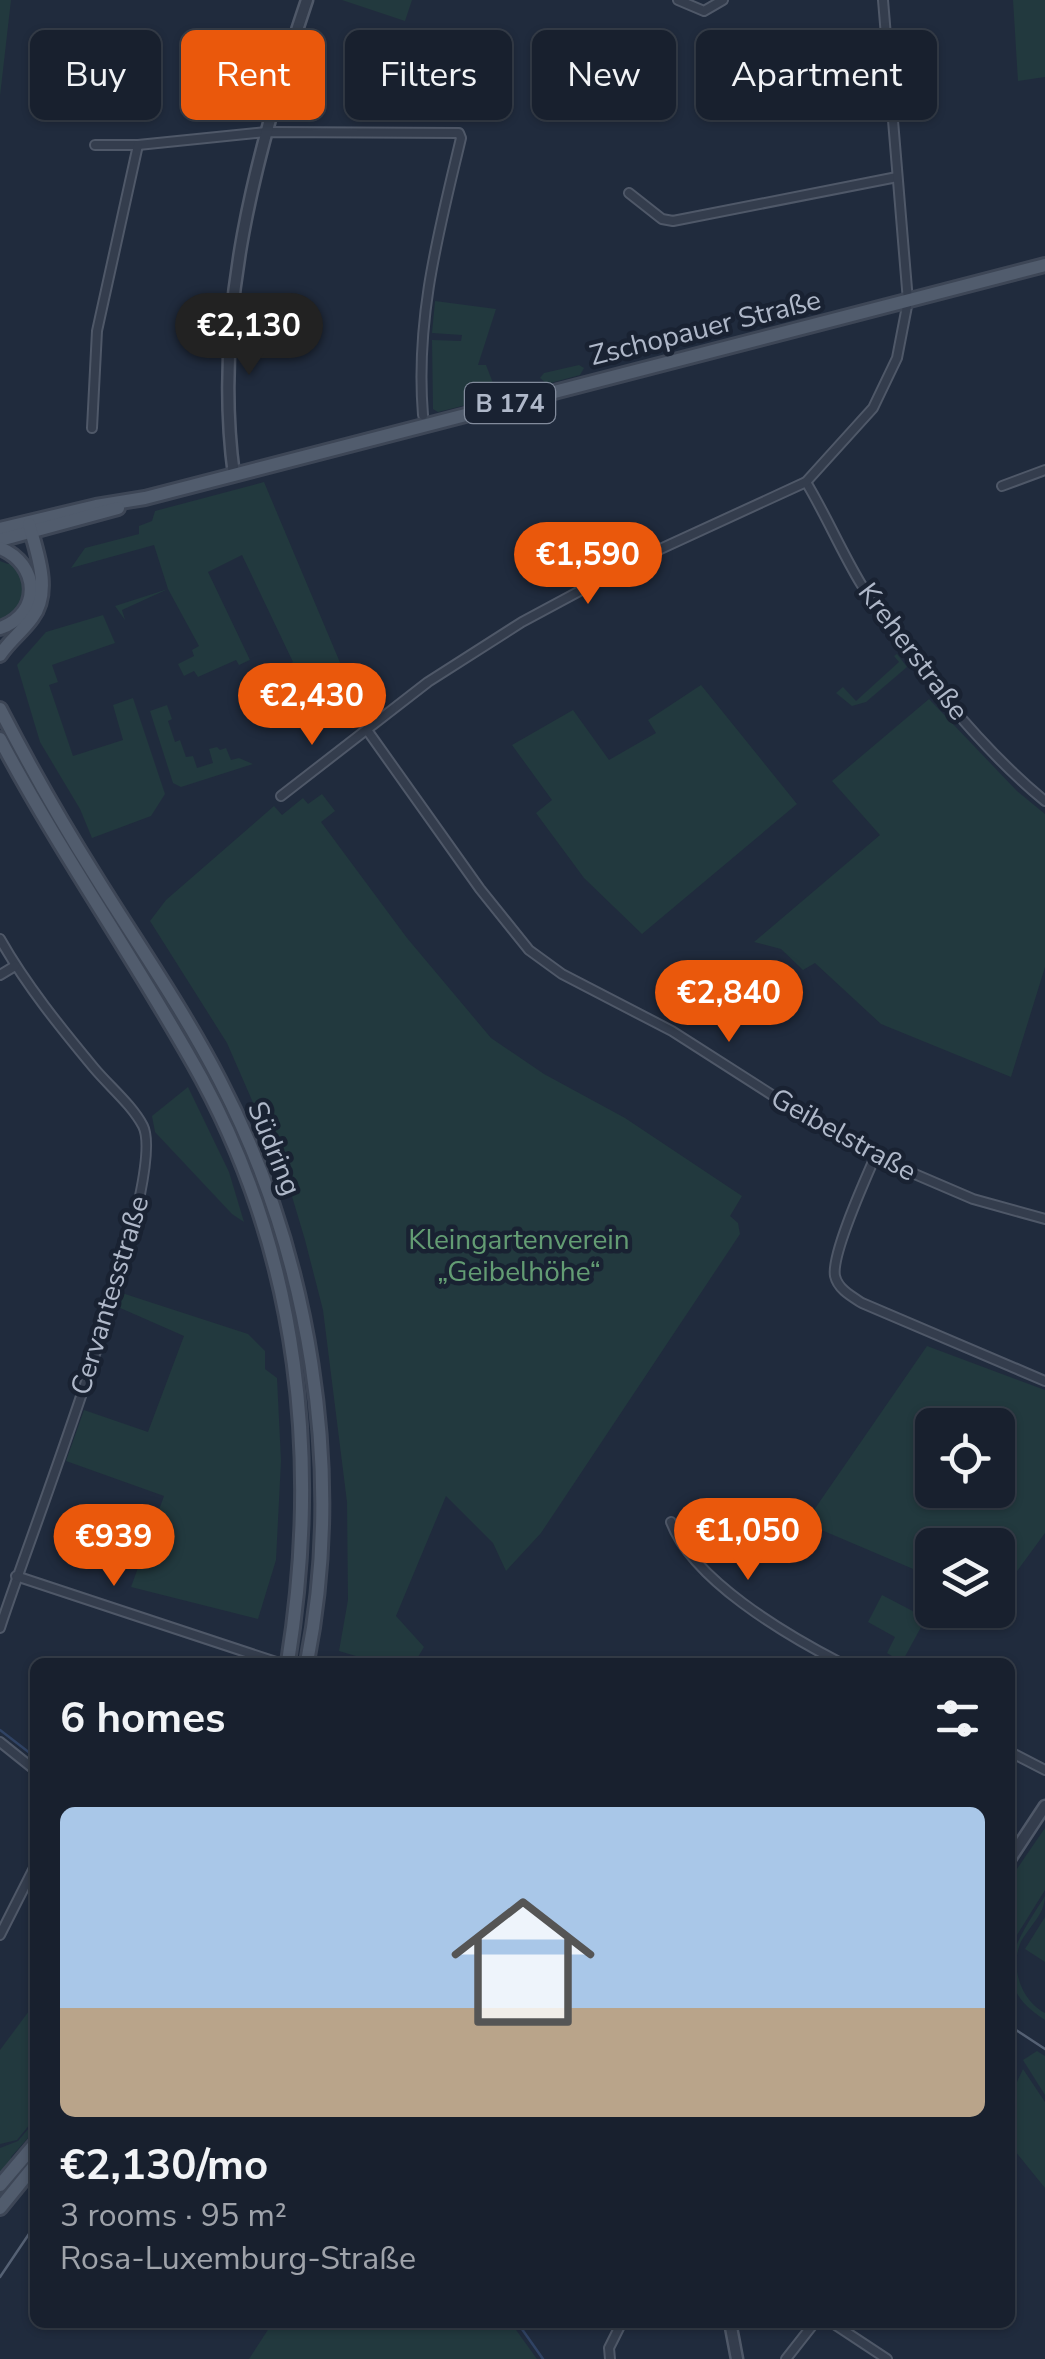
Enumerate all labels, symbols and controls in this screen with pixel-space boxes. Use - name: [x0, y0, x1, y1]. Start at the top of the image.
- chip: Buy: [30, 30, 161, 120]
- chip: Rent: [181, 30, 325, 120]
- chip: Filters: [345, 30, 512, 120]
- chip: New: [532, 30, 676, 120]
- chip: Apartment: [696, 30, 937, 120]
- street label: Zschopauer Straße: [586, 281, 825, 375]
- pin: €2,130: [168, 293, 330, 378]
- text: €2,130: [197, 304, 301, 347]
- road number: B 174: [465, 383, 555, 423]
- pin: €1,590: [507, 522, 669, 607]
- text: €1,590: [536, 533, 640, 576]
- street label: Kreherstraße: [849, 575, 977, 728]
- pin: €2,430: [231, 663, 393, 748]
- text: €2,430: [260, 674, 364, 717]
- pin: €2,840: [648, 960, 810, 1045]
- text: €2,840: [677, 971, 781, 1014]
- street label: Geibelstraße: [764, 1079, 923, 1191]
- street label: Südring: [238, 1096, 310, 1201]
- street label: Cervantesstraße: [62, 1191, 158, 1400]
- park label: Kleingartenverein „Geibelhöhe“: [408, 1221, 630, 1291]
- map controls: [915, 1408, 1015, 1628]
- button: locate: [915, 1408, 1015, 1508]
- pin: €1,050: [667, 1498, 829, 1583]
- pin: €939: [55, 1504, 173, 1589]
- text: €1,050: [696, 1509, 800, 1552]
- text: €939: [76, 1515, 152, 1558]
- button: layers: [915, 1528, 1015, 1628]
- text: 6 homes: [60, 1690, 225, 1747]
- icon: filters: [930, 1691, 985, 1746]
- icon: home: [433, 1872, 613, 2052]
- text: €2,130/mo: [60, 2137, 268, 2194]
- text: 3 rooms · 95 m²: [60, 2194, 287, 2237]
- text: Rosa-Luxemburg-Straße: [60, 2237, 416, 2280]

